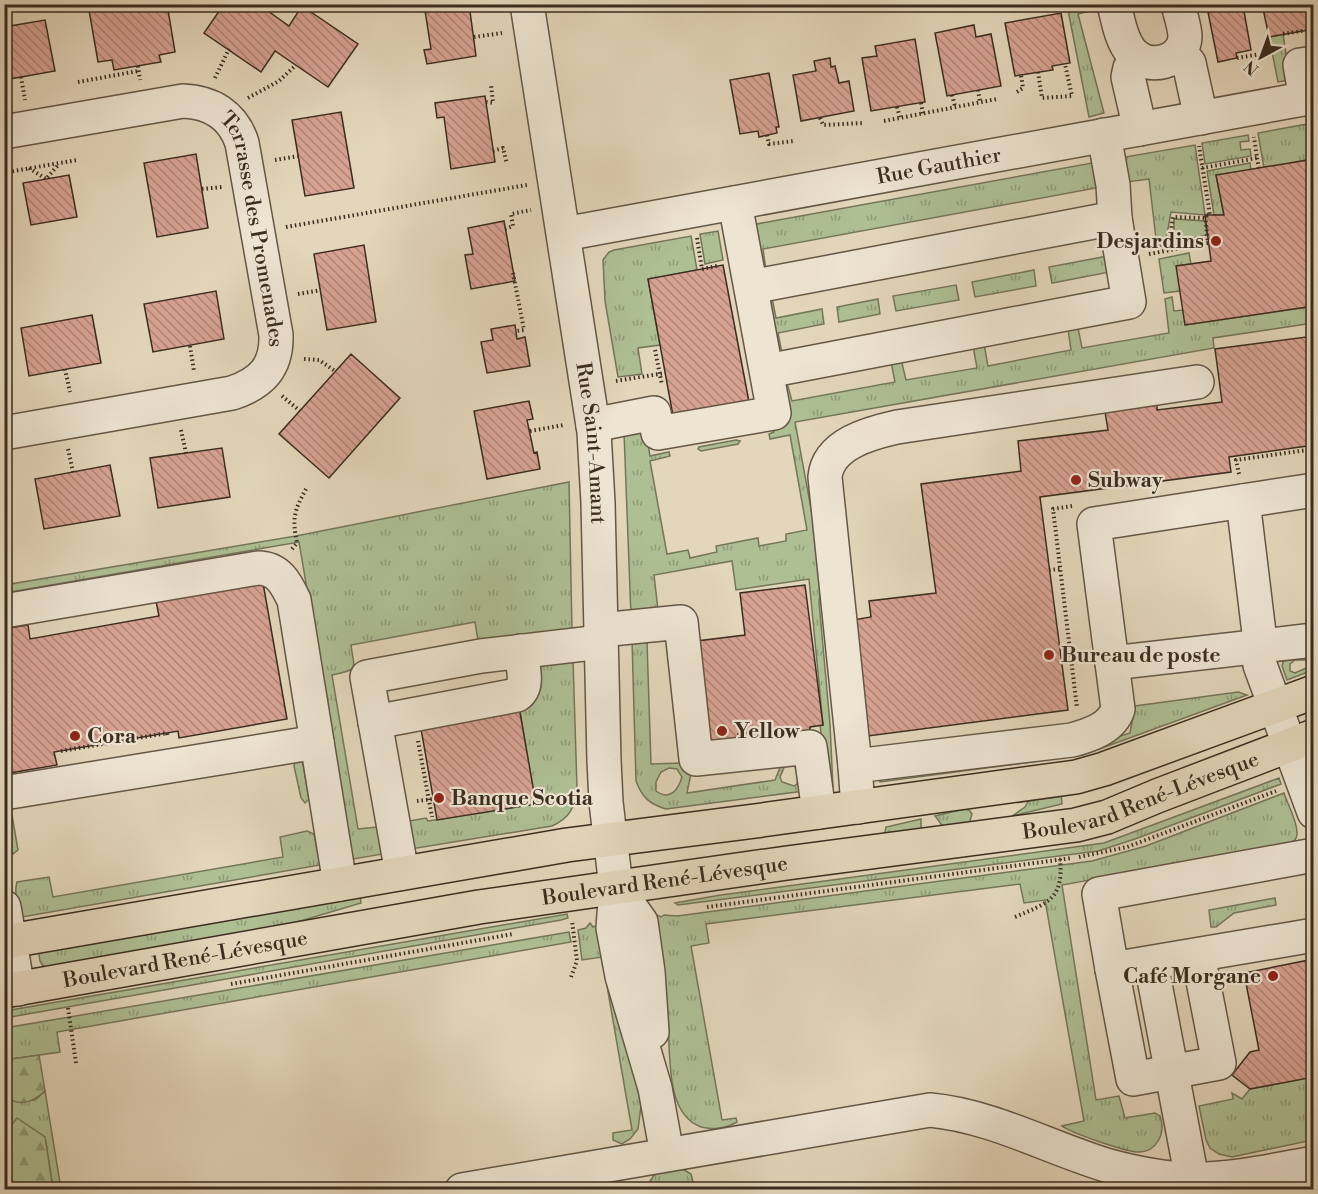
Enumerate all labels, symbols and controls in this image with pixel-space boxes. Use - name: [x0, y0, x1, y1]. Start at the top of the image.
- north arrow: [1231, 27, 1291, 87]
- text: N: [1240, 56, 1263, 79]
- street label: Terrasse des Promenades: [214, 106, 288, 348]
- street label: Rue Gauthier: [874, 142, 1003, 191]
- place label: Desjardins: [1097, 229, 1204, 255]
- marker: Desjardins: [1209, 234, 1223, 248]
- street label: Rue Saint-Amant: [569, 360, 610, 525]
- place label: Subway: [1088, 468, 1163, 494]
- marker: Subway: [1069, 473, 1083, 487]
- place label: Bureau de poste: [1061, 643, 1221, 669]
- marker: Bureau de poste: [1042, 648, 1056, 662]
- place label: Yellow: [734, 719, 800, 745]
- place label: Cora: [87, 724, 137, 750]
- marker: Yellow: [715, 724, 729, 738]
- marker: Cora: [68, 729, 82, 743]
- street label: Boulevard René-Lévesque: [1020, 746, 1263, 846]
- place label: Banque Scotia: [451, 786, 594, 812]
- marker: Banque Scotia: [432, 791, 446, 805]
- street label: Boulevard René-Lévesque: [539, 851, 789, 912]
- street label: Boulevard René-Lévesque: [60, 926, 310, 994]
- place label: Café Morgane: [1123, 964, 1261, 990]
- marker: Café Morgane: [1266, 969, 1280, 983]

